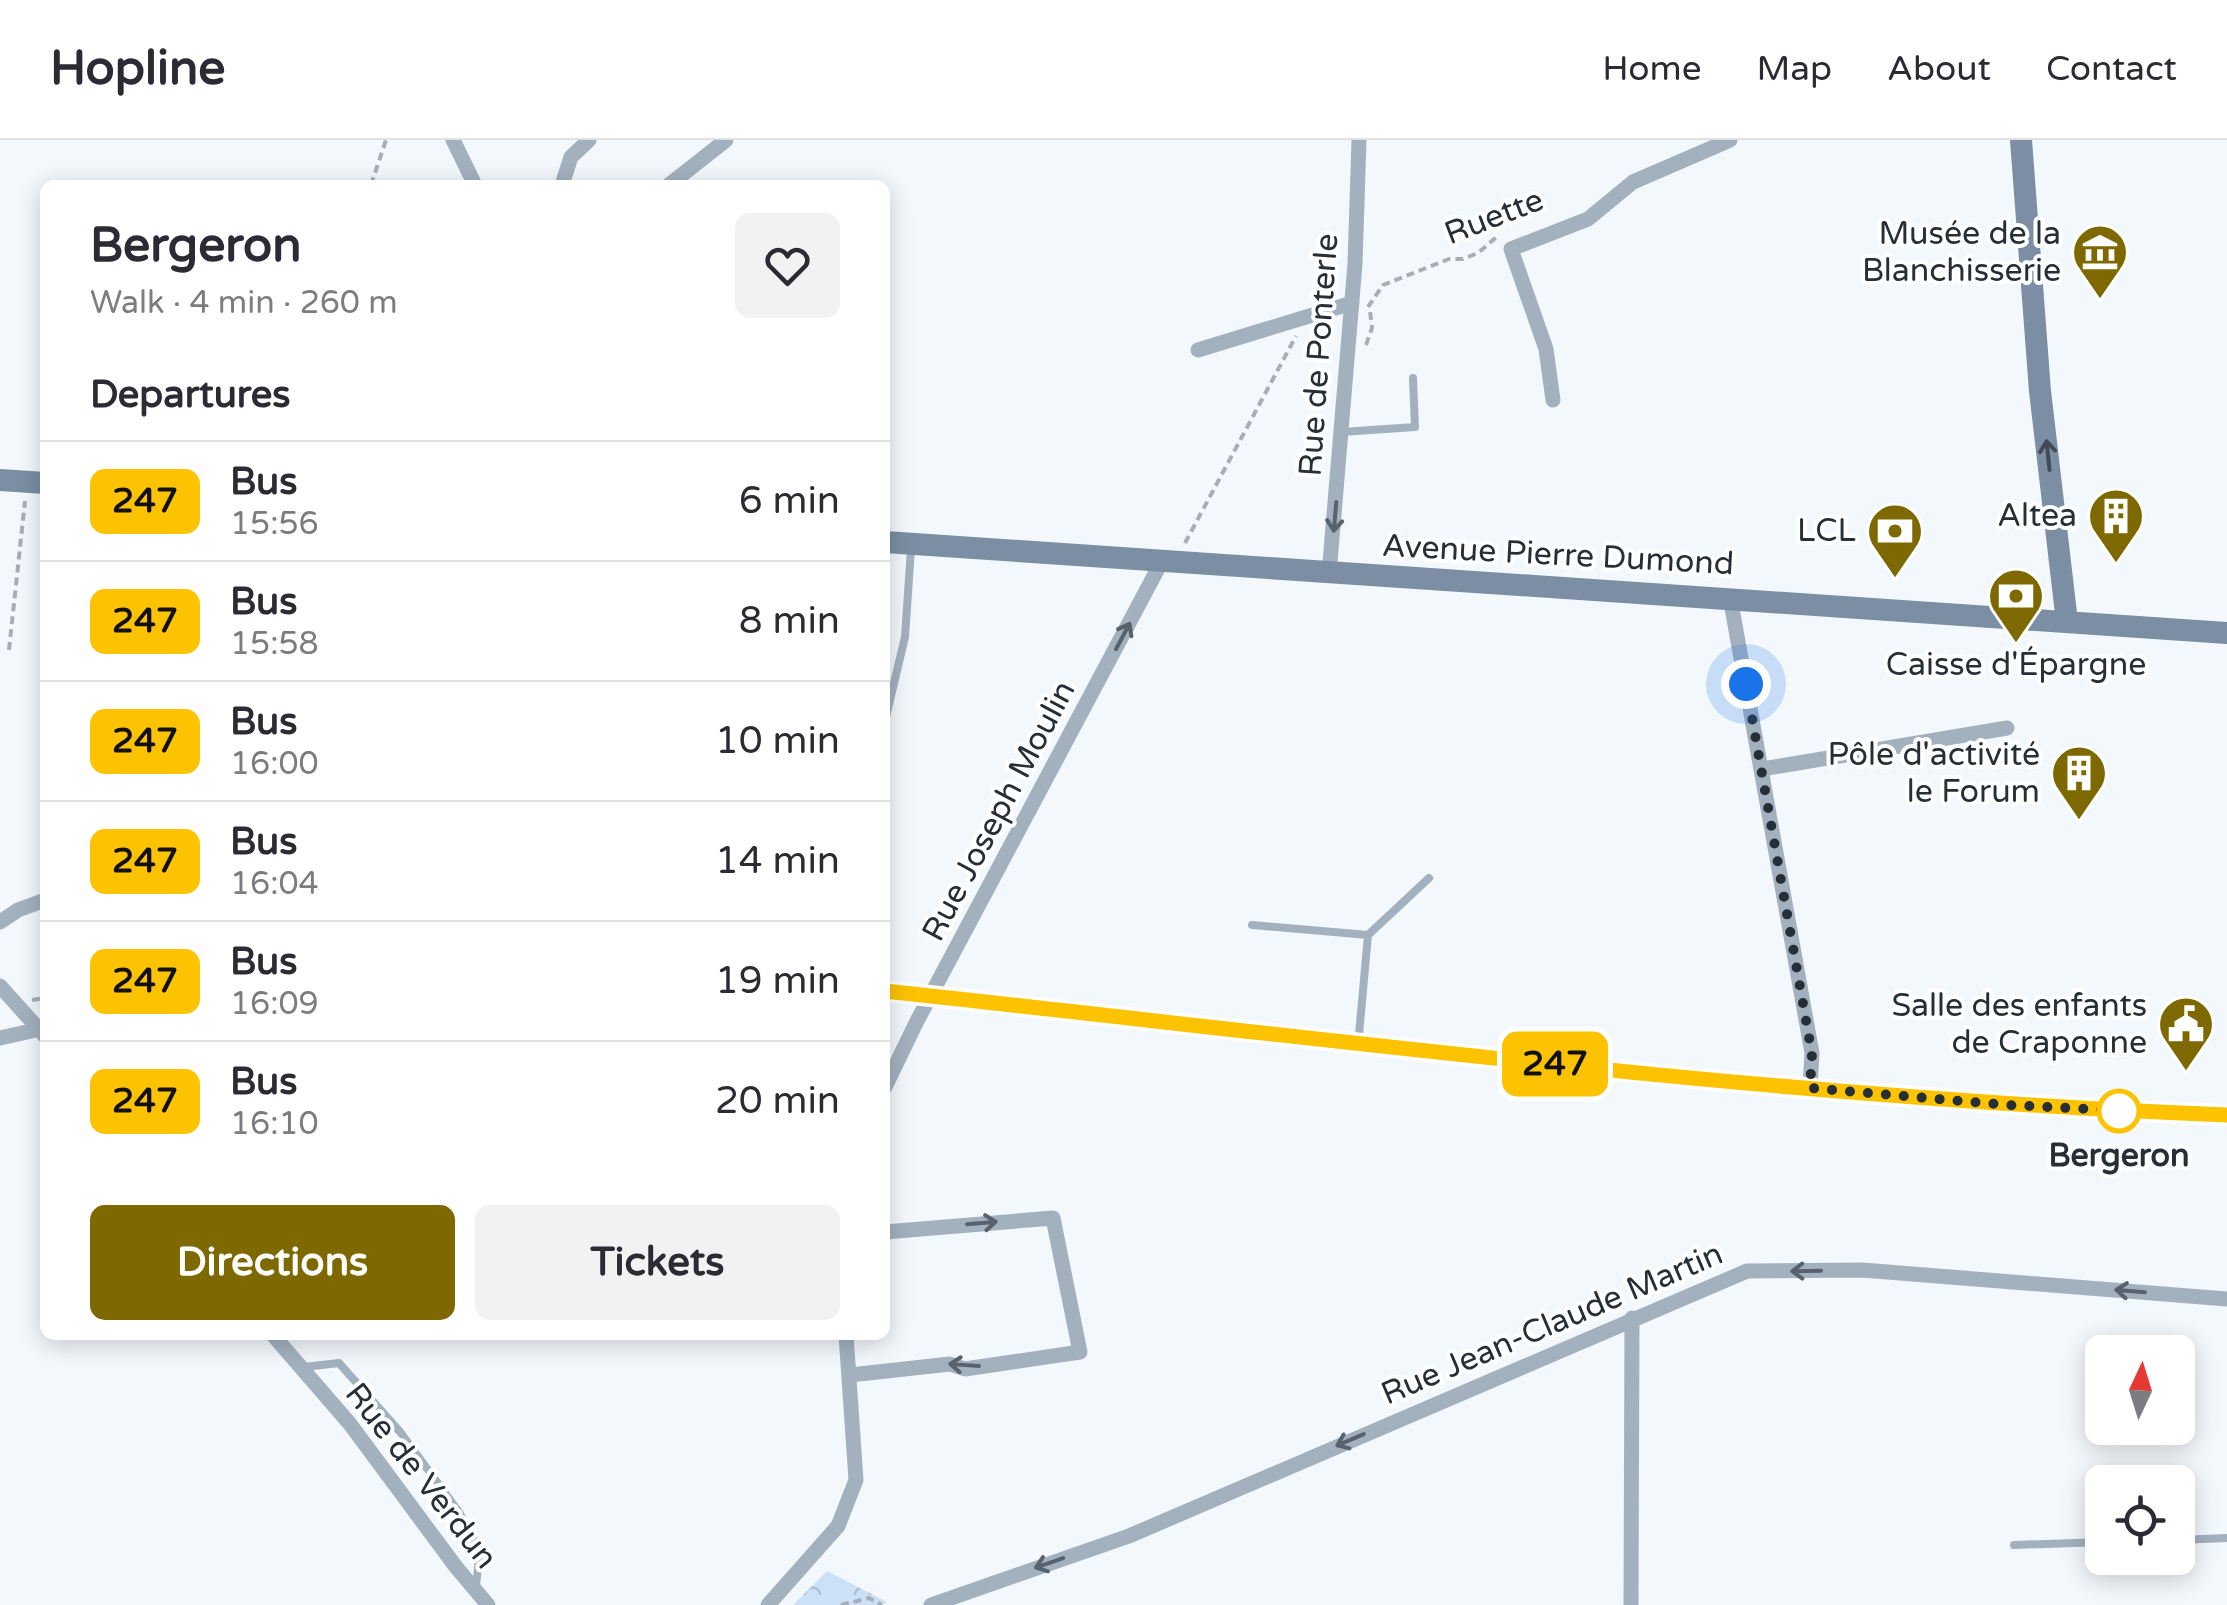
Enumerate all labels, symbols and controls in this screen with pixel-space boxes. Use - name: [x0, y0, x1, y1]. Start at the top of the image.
- text: Hopline: [50, 40, 225, 98]
- text: Home: [1602, 48, 1701, 90]
- text: Map: [1756, 48, 1832, 90]
- text: About: [1887, 48, 1991, 90]
- text: Contact: [2046, 48, 2177, 90]
- street label: Ruette: [1439, 181, 1549, 253]
- button: heart: [735, 213, 840, 318]
- place label: Musée de la Blanchisserie: [1862, 215, 2061, 290]
- text: Bergeron: [90, 217, 301, 275]
- museum icon: Musée de la Blanchisserie: [2070, 222, 2130, 301]
- street label: Rue de Ponterle: [1292, 232, 1346, 478]
- text: Walk · 4 min · 260 m: [90, 284, 398, 322]
- text: Departures: [90, 372, 291, 418]
- one-way arrow: [2038, 440, 2057, 472]
- text: Bus: [230, 459, 297, 505]
- text: 6 min: [739, 478, 840, 524]
- text: 247: [112, 480, 178, 522]
- building icon: Altea: [2086, 486, 2146, 565]
- place label: Altea: [1997, 497, 2077, 535]
- one-way arrow: [1325, 500, 1344, 532]
- bank icon: LCL: [1865, 501, 1925, 580]
- text: 15:56: [230, 505, 319, 543]
- place label: LCL: [1797, 512, 1856, 550]
- street label: Avenue Pierre Dumond: [1381, 527, 1735, 583]
- bank icon: Caisse d'Épargne: [1986, 566, 2046, 645]
- text: Bus: [230, 579, 297, 625]
- text: 8 min: [739, 598, 840, 644]
- text: 247: [112, 600, 178, 642]
- one-way arrow: [1113, 622, 1133, 652]
- text: 15:58: [230, 625, 319, 663]
- place label: Caisse d'Épargne: [1886, 646, 2146, 684]
- your location: [1721, 659, 1771, 709]
- street label: Rue Joseph Moulin: [914, 674, 1084, 948]
- text: Bus: [230, 699, 297, 745]
- text: 10 min: [715, 718, 840, 764]
- text: 247: [112, 720, 178, 762]
- place label: Pôle d'activité le Forum: [1828, 736, 2040, 811]
- building icon: Pôle d'activité le Forum: [2049, 743, 2109, 822]
- text: 16:00: [230, 745, 319, 783]
- text: Bus: [230, 819, 297, 865]
- text: 14 min: [715, 838, 840, 884]
- text: 247: [112, 840, 178, 882]
- text: 16:04: [230, 865, 319, 903]
- text: Bus: [230, 939, 297, 985]
- text: 19 min: [715, 958, 840, 1004]
- text: 247: [112, 960, 178, 1002]
- text: 16:09: [230, 985, 319, 1023]
- place label: Salle des enfants de Craponne: [1891, 987, 2147, 1062]
- public building icon: Salle des enfants de Craponne: [2156, 994, 2216, 1073]
- line badge: 247: [1498, 1032, 1612, 1096]
- text: 247: [1522, 1043, 1588, 1085]
- text: Bus: [230, 1059, 297, 1105]
- text: 20 min: [715, 1078, 840, 1124]
- text: 247: [112, 1080, 178, 1122]
- marker: Bergeron: [2098, 1090, 2140, 1132]
- text: 16:10: [230, 1105, 319, 1143]
- place label: Bergeron: [2049, 1137, 2189, 1175]
- button: Directions: [90, 1205, 455, 1320]
- button: Tickets: [475, 1205, 840, 1320]
- one-way arrow: [965, 1214, 998, 1233]
- street label: Rue Jean-Claude Martin: [1376, 1235, 1728, 1413]
- one-way arrow: [1790, 1261, 1822, 1280]
- one-way arrow: [2114, 1282, 2146, 1301]
- north arrow: [2085, 1335, 2195, 1445]
- map controls: [2085, 1335, 2195, 1575]
- one-way arrow: [948, 1356, 981, 1375]
- street label: Rue de Verdun: [337, 1376, 505, 1576]
- one-way arrow: [1335, 1432, 1366, 1450]
- button: locate: [2085, 1465, 2195, 1575]
- one-way arrow: [1034, 1555, 1065, 1573]

